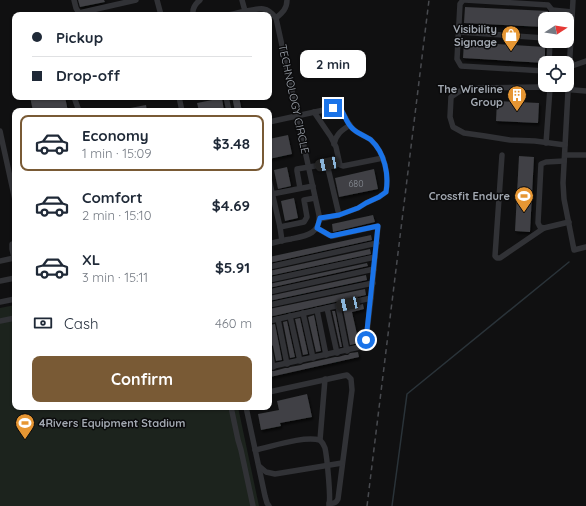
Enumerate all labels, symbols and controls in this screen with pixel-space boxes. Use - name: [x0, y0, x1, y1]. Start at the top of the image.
- north arrow: [538, 12, 574, 48]
- map controls: [538, 12, 574, 92]
- place label: Visibility Signage: [453, 22, 498, 49]
- shop icon: Visibility Signage: [500, 24, 522, 52]
- text: Pickup: [56, 28, 103, 47]
- street label: TECHNOLOGY CIRCLE: [276, 43, 312, 155]
- callout: 2 min: [300, 50, 366, 78]
- text: 2 min: [316, 56, 350, 72]
- button: locate: [538, 56, 574, 92]
- text: Drop-off: [56, 66, 120, 85]
- place label: The Wireline Group: [437, 82, 503, 109]
- building icon: The Wireline Group: [506, 84, 528, 112]
- route end: [324, 99, 342, 117]
- icon: car: [34, 125, 70, 161]
- text: Economy: [82, 126, 149, 145]
- text: $3.48: [213, 134, 250, 153]
- text: 1 min · 15:09: [82, 145, 151, 161]
- car: [314, 156, 340, 172]
- house number: 680: [348, 178, 364, 189]
- sports icon: Crossfit Endure: [513, 185, 535, 213]
- icon: car: [34, 187, 70, 223]
- text: Comfort: [82, 188, 143, 207]
- place label: Crossfit Endure: [429, 189, 511, 203]
- text: $4.69: [212, 196, 250, 215]
- text: 2 min · 15:10: [82, 207, 151, 223]
- icon: car: [34, 249, 70, 285]
- text: XL: [82, 250, 100, 269]
- text: $5.91: [215, 258, 250, 277]
- text: 3 min · 15:11: [82, 269, 148, 285]
- car: [335, 296, 361, 312]
- icon: cash: [32, 312, 54, 334]
- text: Cash: [64, 314, 98, 333]
- text: 460 m: [215, 315, 252, 331]
- route start: [357, 331, 375, 349]
- button: Confirm: [32, 356, 252, 402]
- sports icon: 4Rivers Equipment Stadium: [14, 412, 36, 440]
- place label: 4Rivers Equipment Stadium: [39, 416, 185, 430]

